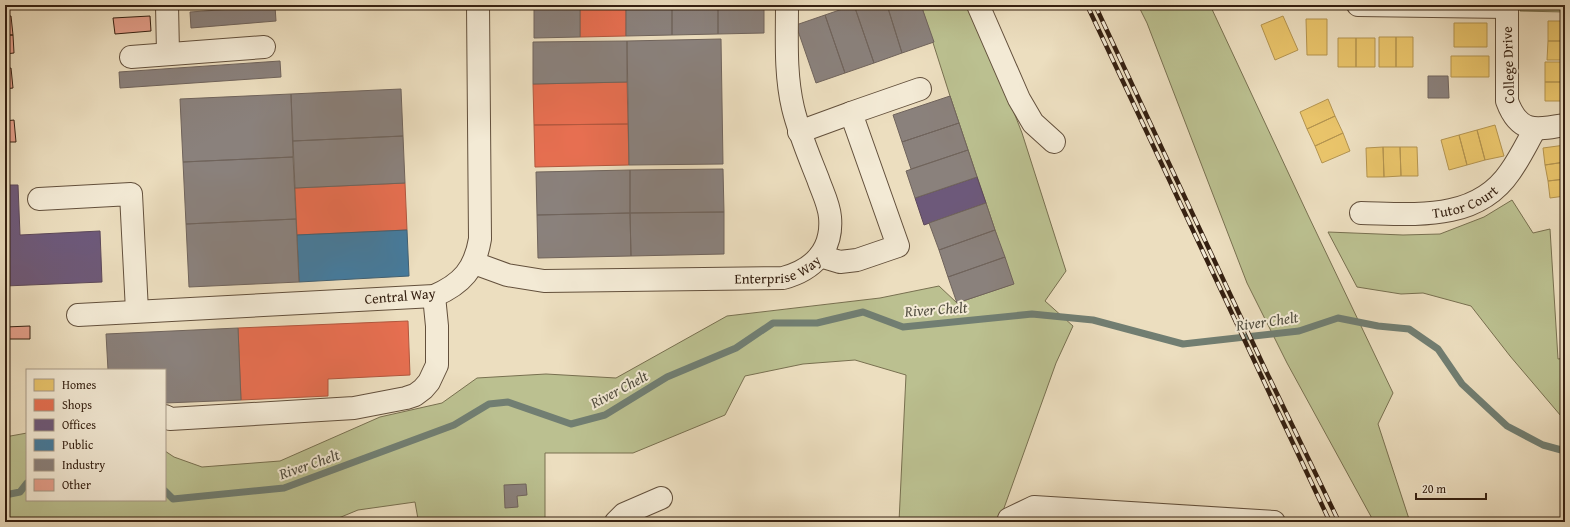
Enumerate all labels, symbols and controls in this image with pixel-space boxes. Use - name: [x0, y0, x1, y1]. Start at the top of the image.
- street label: College Drive: [1497, 26, 1519, 104]
- street label: Tutor Court: [1431, 181, 1502, 223]
- street label: Enterprise Way: [734, 251, 825, 289]
- street label: Central Way: [364, 283, 436, 309]
- water label: River Chelt: [903, 296, 968, 322]
- water label: River Chelt: [1234, 306, 1300, 336]
- water label: River Chelt: [586, 365, 652, 413]
- legend: [26, 369, 166, 501]
- text: Homes: [62, 376, 97, 393]
- text: Shops: [62, 396, 92, 413]
- text: Offices: [62, 416, 96, 433]
- text: Public: [62, 436, 94, 453]
- water label: River Chelt: [275, 444, 342, 484]
- text: Industry: [62, 456, 105, 473]
- scale bar: [1416, 475, 1486, 501]
- text: Other: [62, 476, 91, 493]
- text: 20 m: [1422, 480, 1446, 497]

